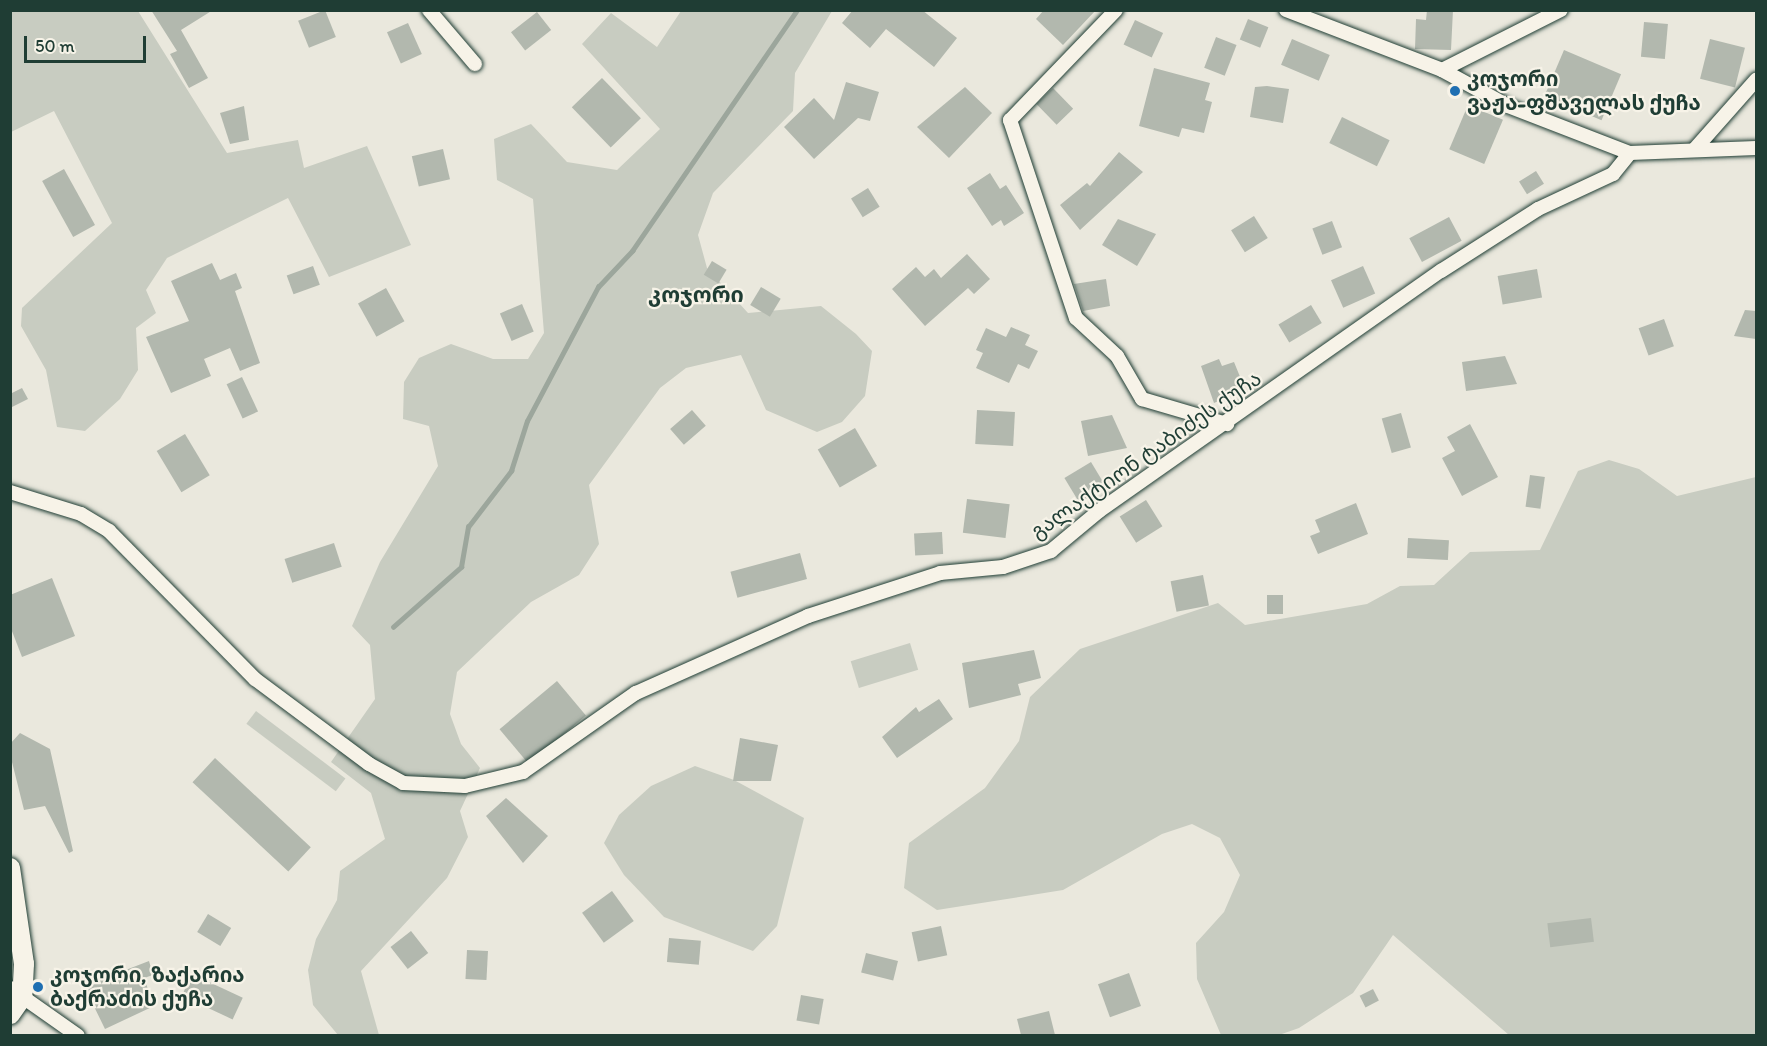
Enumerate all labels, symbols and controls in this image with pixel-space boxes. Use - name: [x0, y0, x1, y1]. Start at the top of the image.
- scale bar: [27, 24, 148, 62]
- text: 50 m: [35, 35, 75, 57]
- place label: კოჯორი ვაჟა-ფშაველას ქუჩა: [1467, 66, 1701, 116]
- marker: კოჯორი ვაჟა-ფშაველას ქუჩა: [1448, 84, 1462, 98]
- district label: კოჯორი: [648, 282, 744, 308]
- street label: გალაქტიონ ტაბიძეს ქუჩა: [1026, 366, 1266, 544]
- place label: კოჯორი, ზაქარია ბაქრაძის ქუჩა: [50, 962, 245, 1012]
- marker: კოჯორი, ზაქარია ბაქრაძის ქუჩა: [31, 980, 45, 994]

